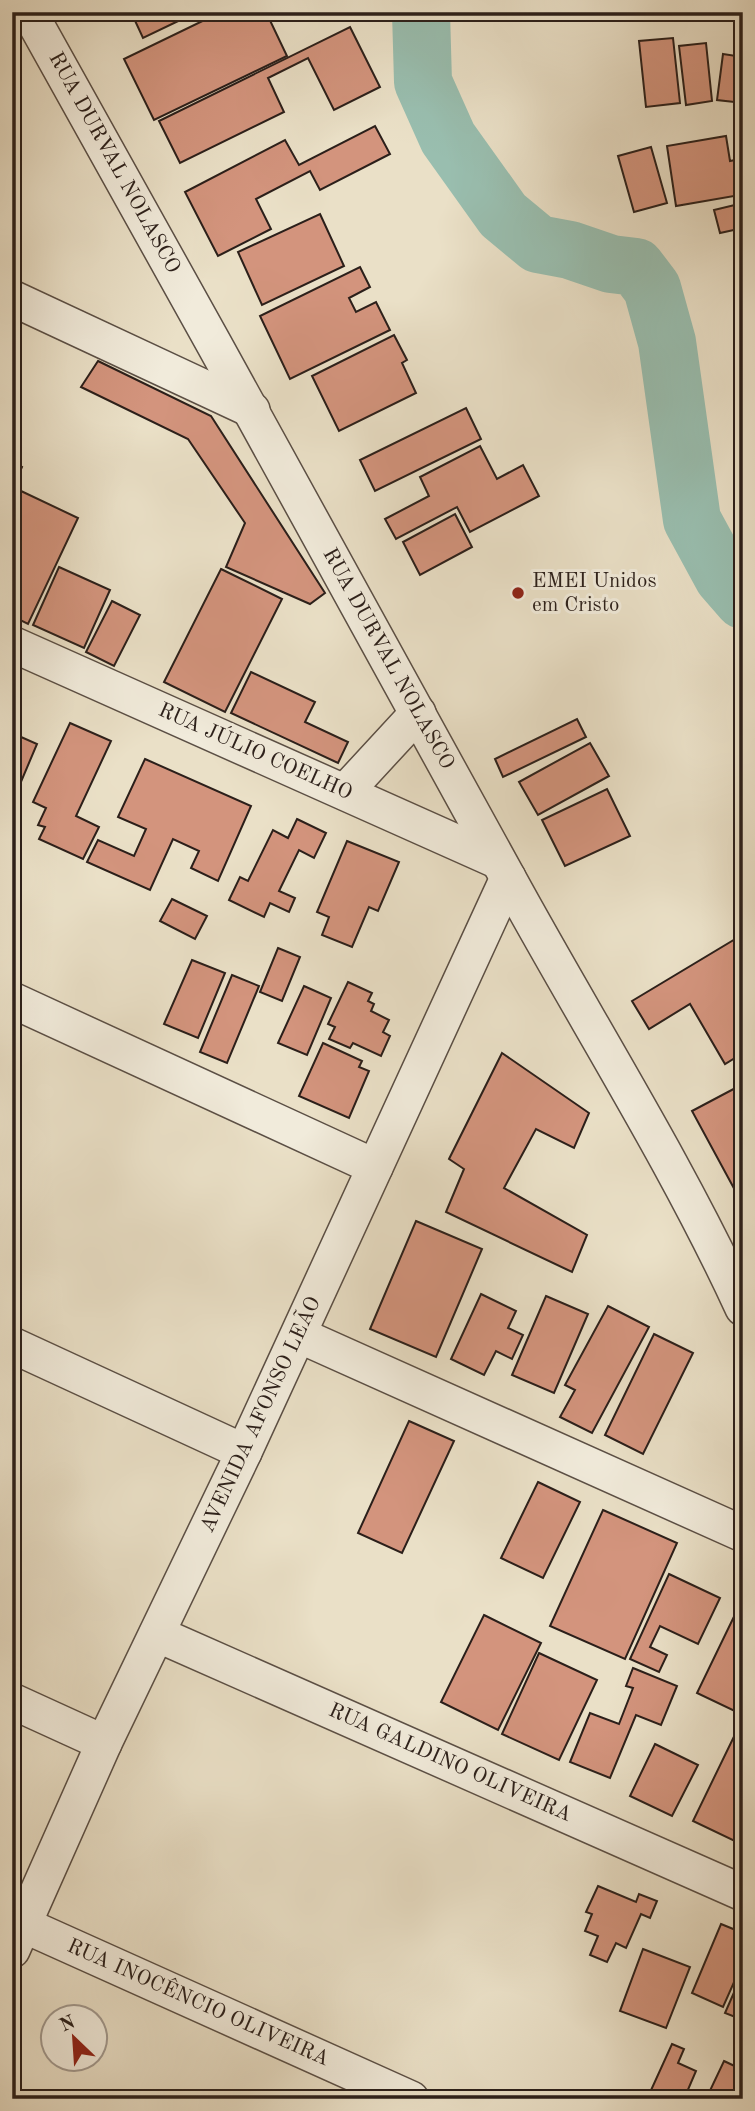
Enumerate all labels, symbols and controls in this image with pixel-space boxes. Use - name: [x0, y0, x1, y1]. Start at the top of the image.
- street label: RUA DURVAL NOLASCO: [44, 49, 184, 277]
- street label: RUA DURVAL NOLASCO: [318, 545, 458, 773]
- place label: EMEI Unidos em Cristo: [532, 571, 657, 616]
- marker: EMEI Unidos em Cristo: [510, 585, 526, 601]
- street label: RUA JÚLIO COELHO: [155, 695, 357, 804]
- street label: AVENIDA AFONSO LEÃO: [193, 1292, 325, 1536]
- street label: RUA GALDINO OLIVEIRA: [325, 1700, 575, 1826]
- street label: RUA INOCÊNCIO OLIVEIRA: [63, 1934, 333, 2072]
- north arrow: [38, 2002, 108, 2072]

